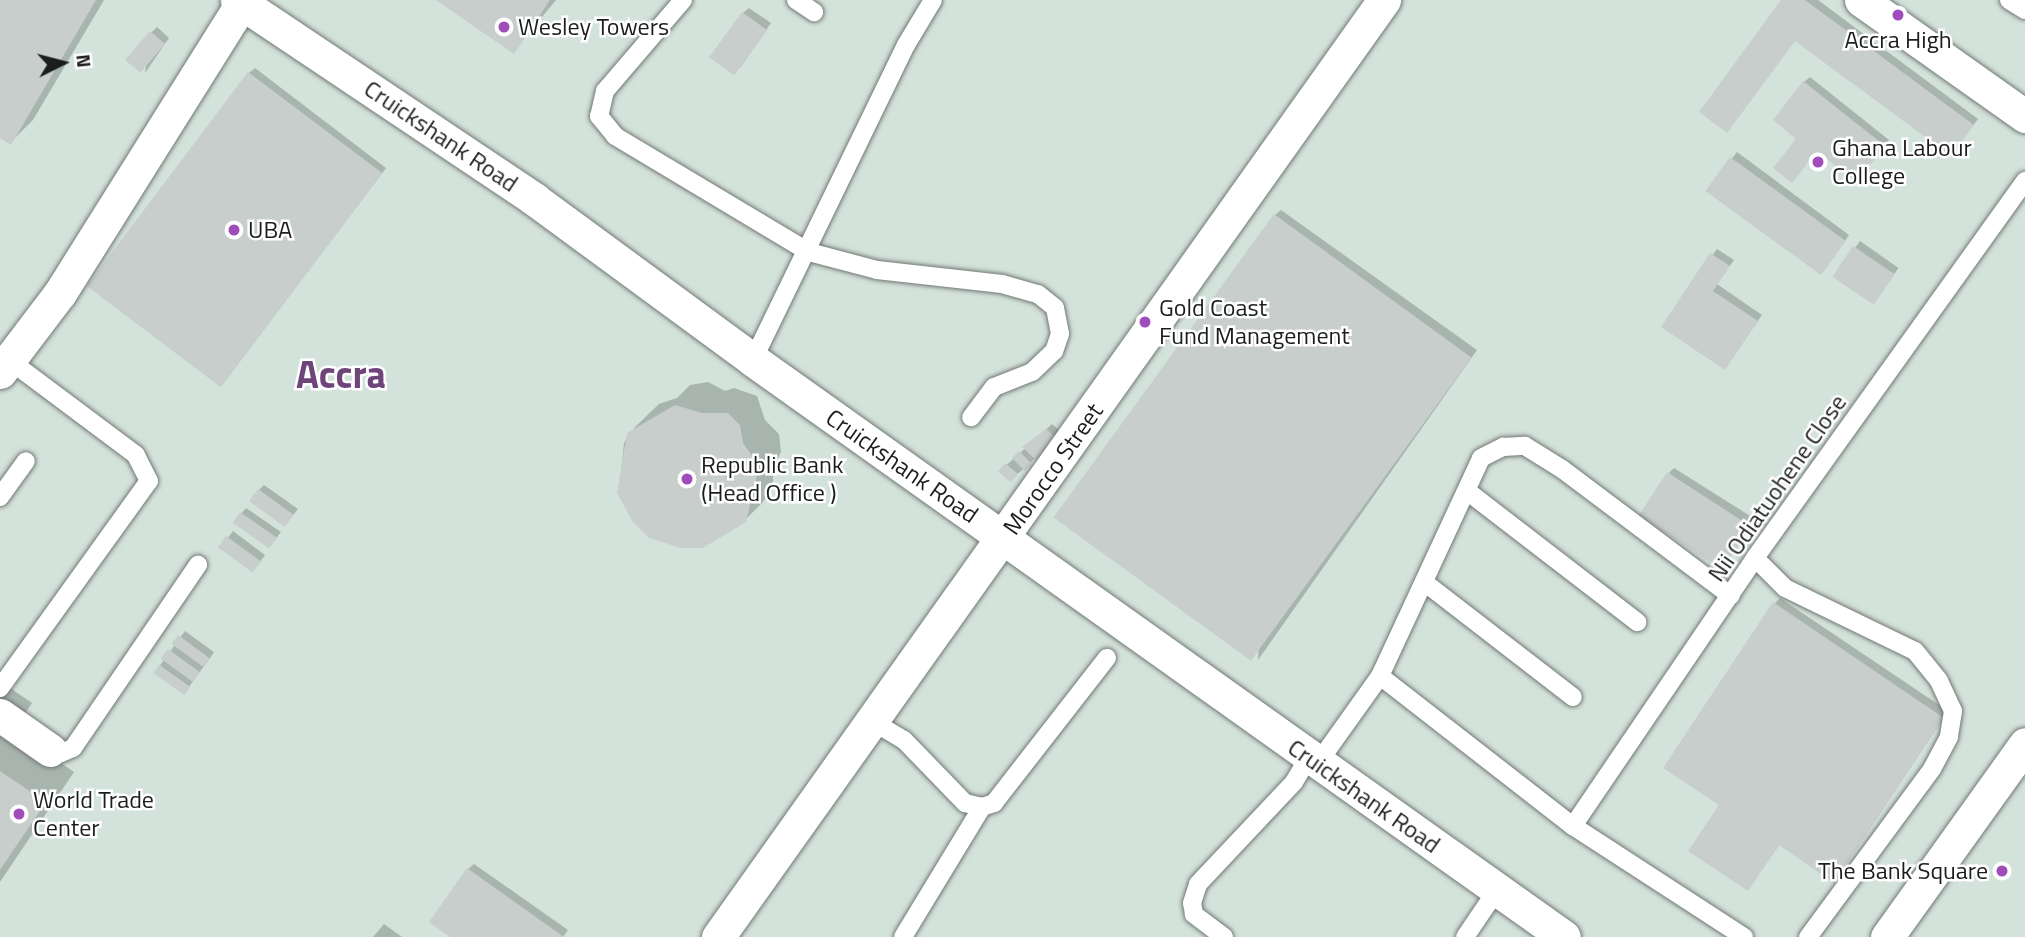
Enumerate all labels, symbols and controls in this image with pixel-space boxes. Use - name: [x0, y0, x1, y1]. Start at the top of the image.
- marker: Accra High: [1890, 7, 1906, 23]
- place label: Wesley Towers: [518, 13, 669, 41]
- marker: Wesley Towers: [496, 19, 512, 35]
- place label: Accra High: [1844, 26, 1952, 54]
- north arrow: [28, 28, 98, 98]
- text: N: [69, 53, 99, 69]
- street label: Cruickshank Road: [359, 74, 523, 198]
- place label: Ghana Labour College: [1832, 134, 1972, 190]
- marker: Ghana Labour College: [1810, 154, 1826, 170]
- place label: UBA: [248, 216, 292, 244]
- marker: UBA: [226, 222, 242, 238]
- place label: Gold Coast Fund Management: [1159, 294, 1350, 350]
- marker: Gold Coast Fund Management: [1137, 314, 1153, 330]
- district label: Accra: [296, 352, 386, 398]
- street label: Nii Odiatuohene Close: [1702, 389, 1852, 587]
- street label: Morocco Street: [997, 398, 1109, 540]
- street label: Cruickshank Road: [820, 403, 984, 529]
- place label: Republic Bank (Head Office ): [701, 451, 843, 507]
- marker: Republic Bank (Head Office ): [679, 471, 695, 487]
- street label: Cruickshank Road: [1282, 733, 1446, 859]
- place label: World Trade Center: [33, 786, 154, 842]
- marker: World Trade Center: [11, 806, 27, 822]
- place label: The Bank Square: [1818, 857, 1988, 885]
- marker: The Bank Square: [1994, 863, 2010, 879]

